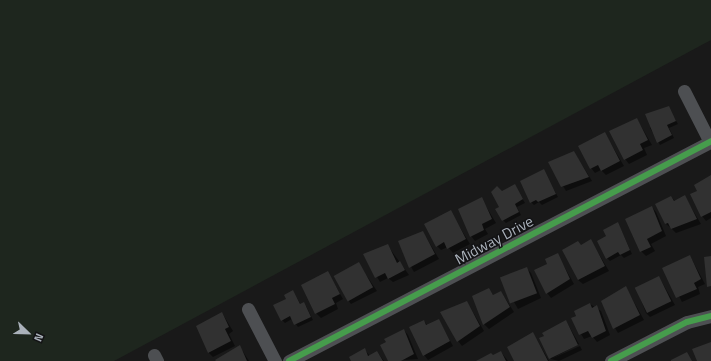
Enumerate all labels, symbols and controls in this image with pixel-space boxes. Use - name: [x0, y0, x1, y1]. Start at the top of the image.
- street label: Midway Drive: [452, 212, 536, 268]
- north arrow: [8, 313, 48, 353]
- text: N: [30, 331, 48, 344]

